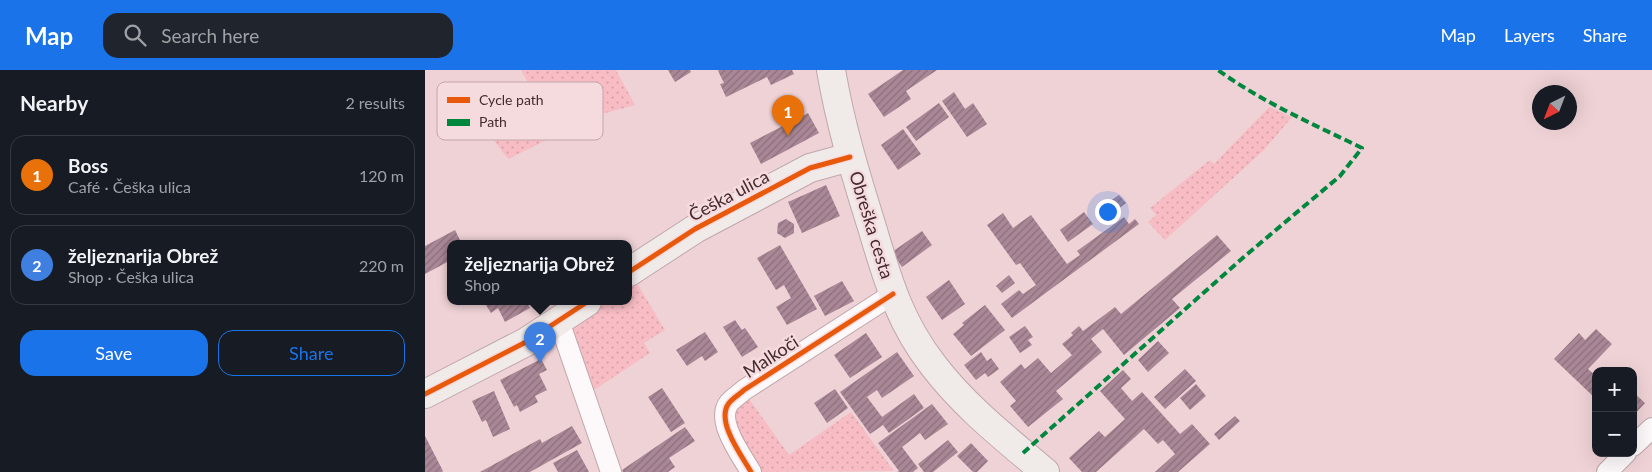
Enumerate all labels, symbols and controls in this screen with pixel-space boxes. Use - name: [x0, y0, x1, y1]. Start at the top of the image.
- search box: [103, 13, 453, 58]
- text: Map: [25, 21, 73, 50]
- icon: search: [121, 21, 149, 49]
- text: Search here: [161, 24, 259, 47]
- text: Map: [1440, 24, 1476, 46]
- text: Layers: [1504, 24, 1555, 46]
- text: Share: [1583, 24, 1627, 46]
- legend: [437, 82, 603, 140]
- north arrow: [1532, 85, 1577, 130]
- text: Nearby: [20, 90, 88, 115]
- text: Cycle path: [479, 91, 544, 108]
- text: 2 results: [345, 93, 405, 112]
- pin: 1: [772, 95, 804, 136]
- text: Path: [479, 113, 507, 130]
- text: Boss: [68, 154, 108, 177]
- street label: Češka ulica: [685, 165, 773, 225]
- text: 1: [32, 166, 42, 185]
- text: 120 m: [359, 166, 404, 185]
- street label: Obreška cesta: [845, 168, 899, 281]
- text: Café · Češka ulica: [68, 177, 191, 196]
- your location: [1095, 199, 1121, 225]
- popup: [447, 240, 632, 305]
- text: željeznarija Obrež: [68, 244, 218, 267]
- text: željeznarija Obrež: [464, 252, 615, 275]
- text: 2: [32, 256, 42, 275]
- text: 220 m: [359, 256, 404, 275]
- text: Shop · Češka ulica: [68, 267, 194, 286]
- text: Shop: [464, 275, 500, 294]
- pin: 2: [524, 322, 556, 363]
- button: Save: [20, 330, 208, 376]
- button: Share: [218, 330, 405, 376]
- street label: Malkoči: [739, 330, 802, 382]
- map controls: [1592, 367, 1637, 457]
- button: +: [1592, 367, 1637, 412]
- button: −: [1592, 412, 1637, 457]

